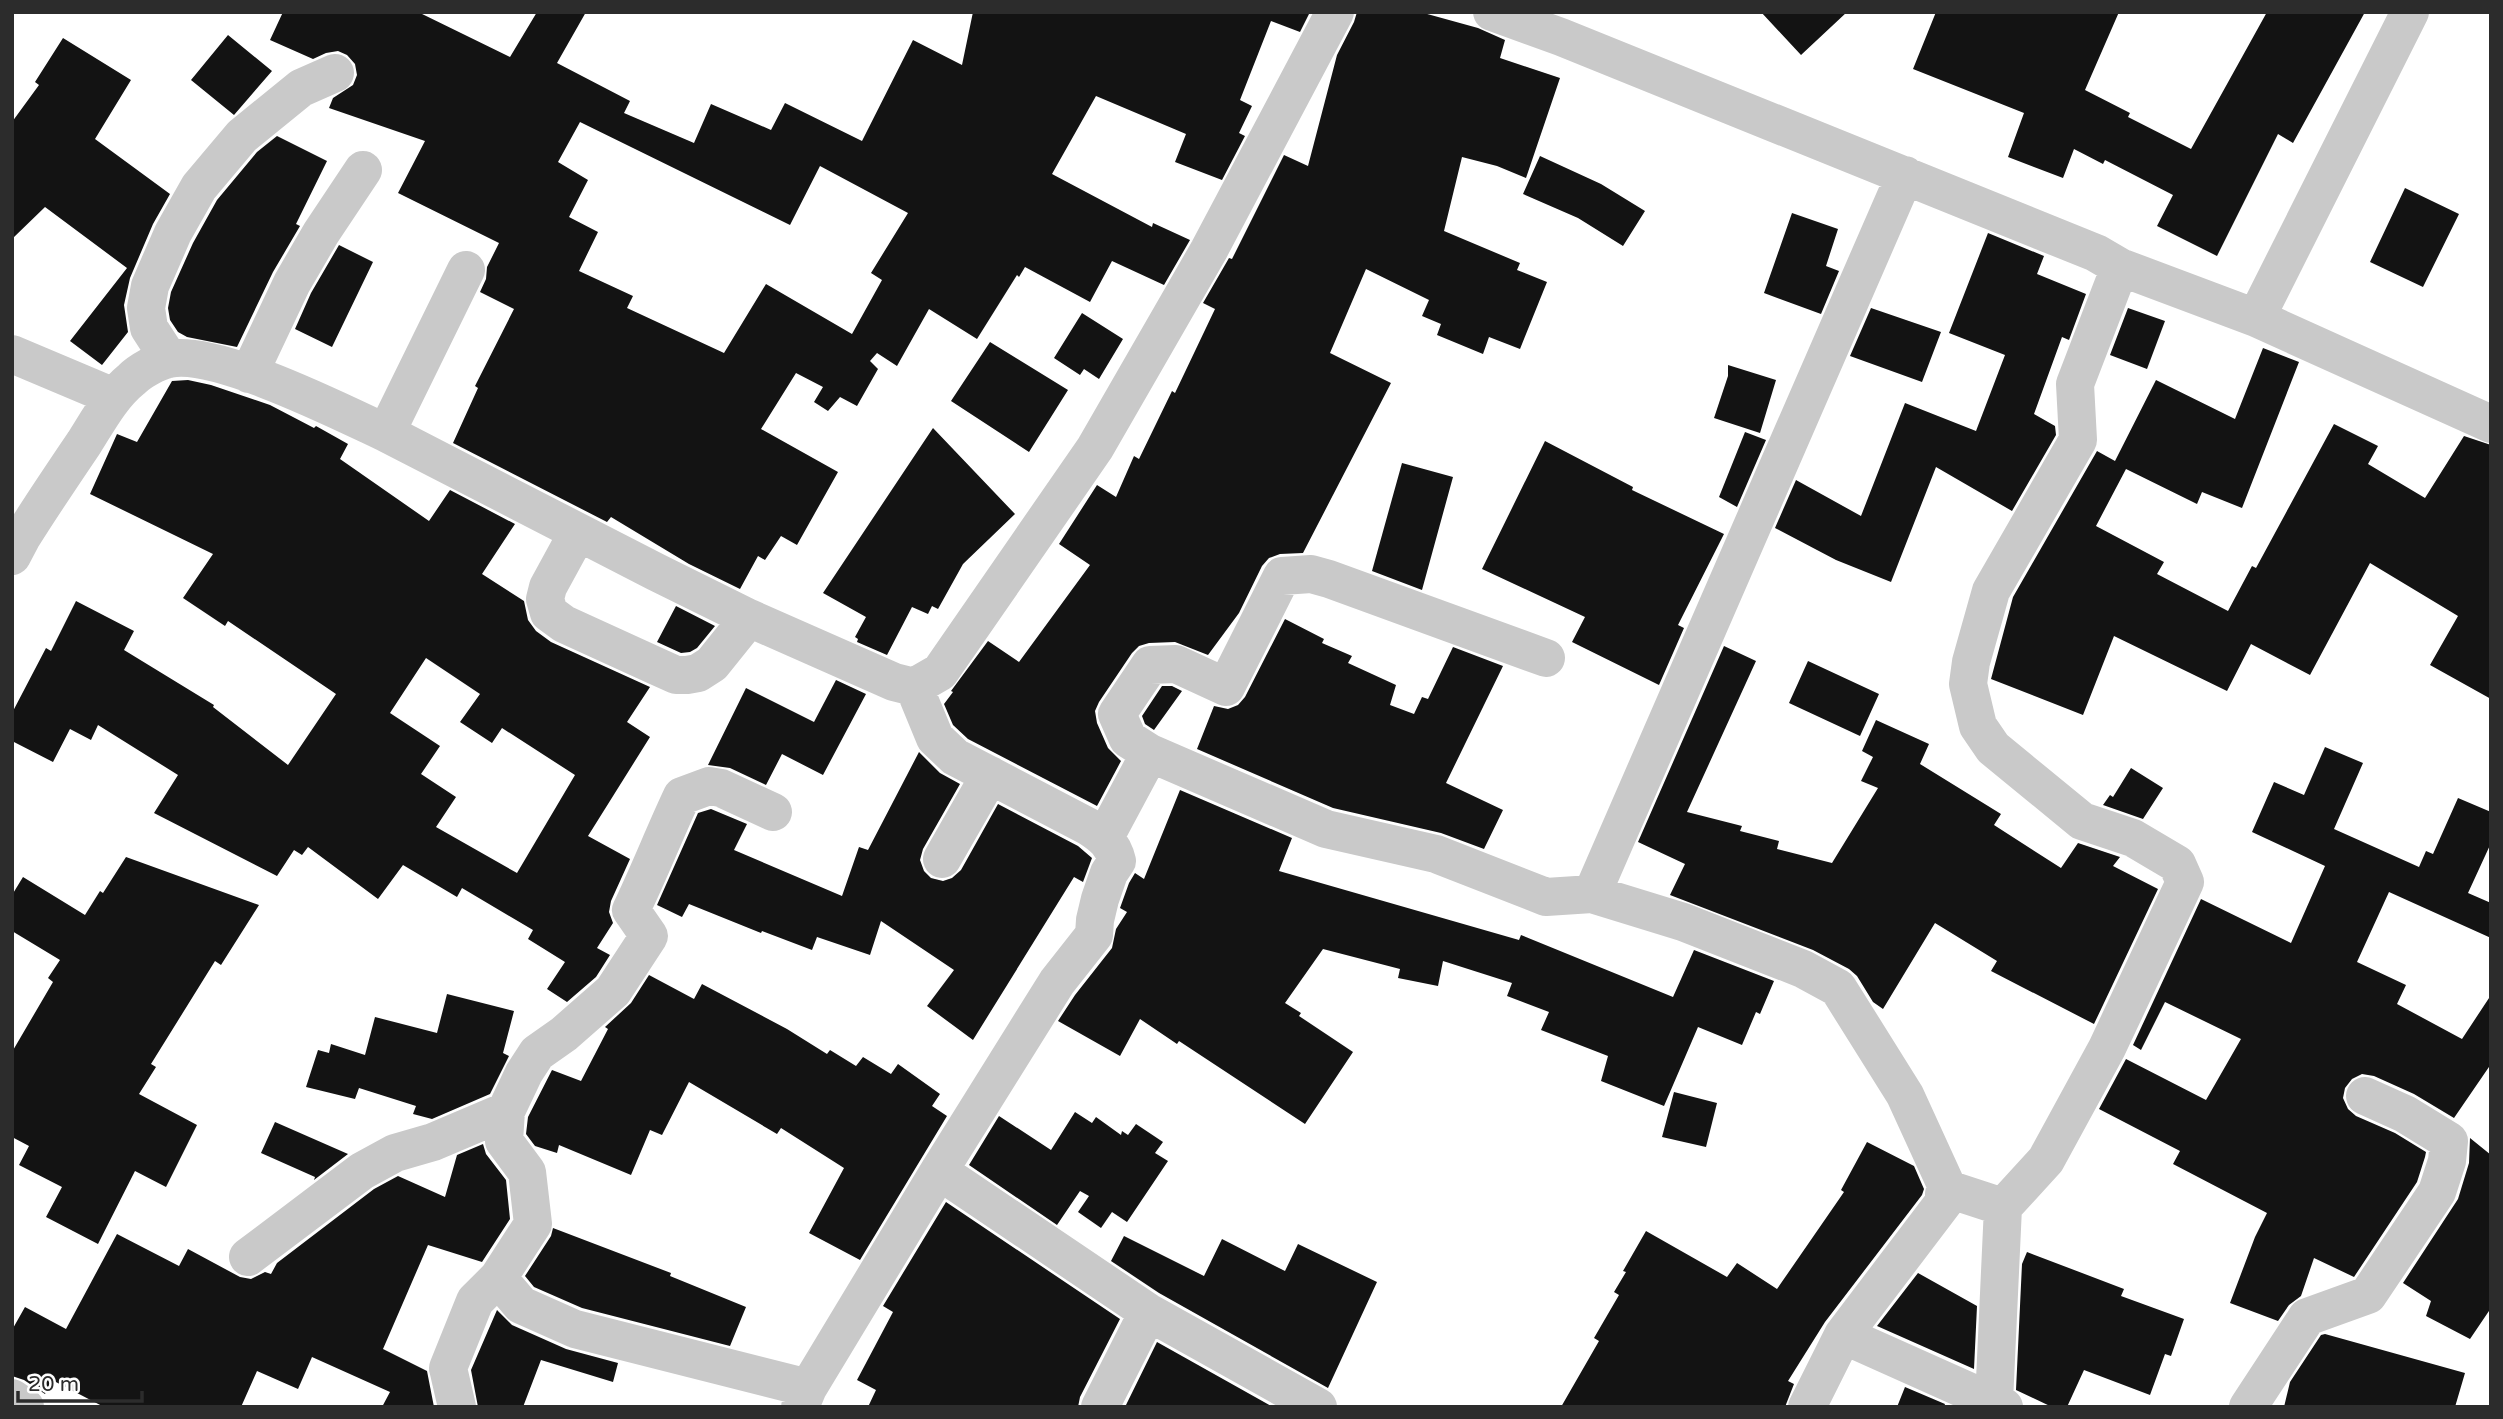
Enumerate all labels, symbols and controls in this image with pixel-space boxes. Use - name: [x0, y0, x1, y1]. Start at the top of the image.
- scale bar: [18, 1360, 142, 1404]
- text: 20 m: [28, 1372, 79, 1397]

